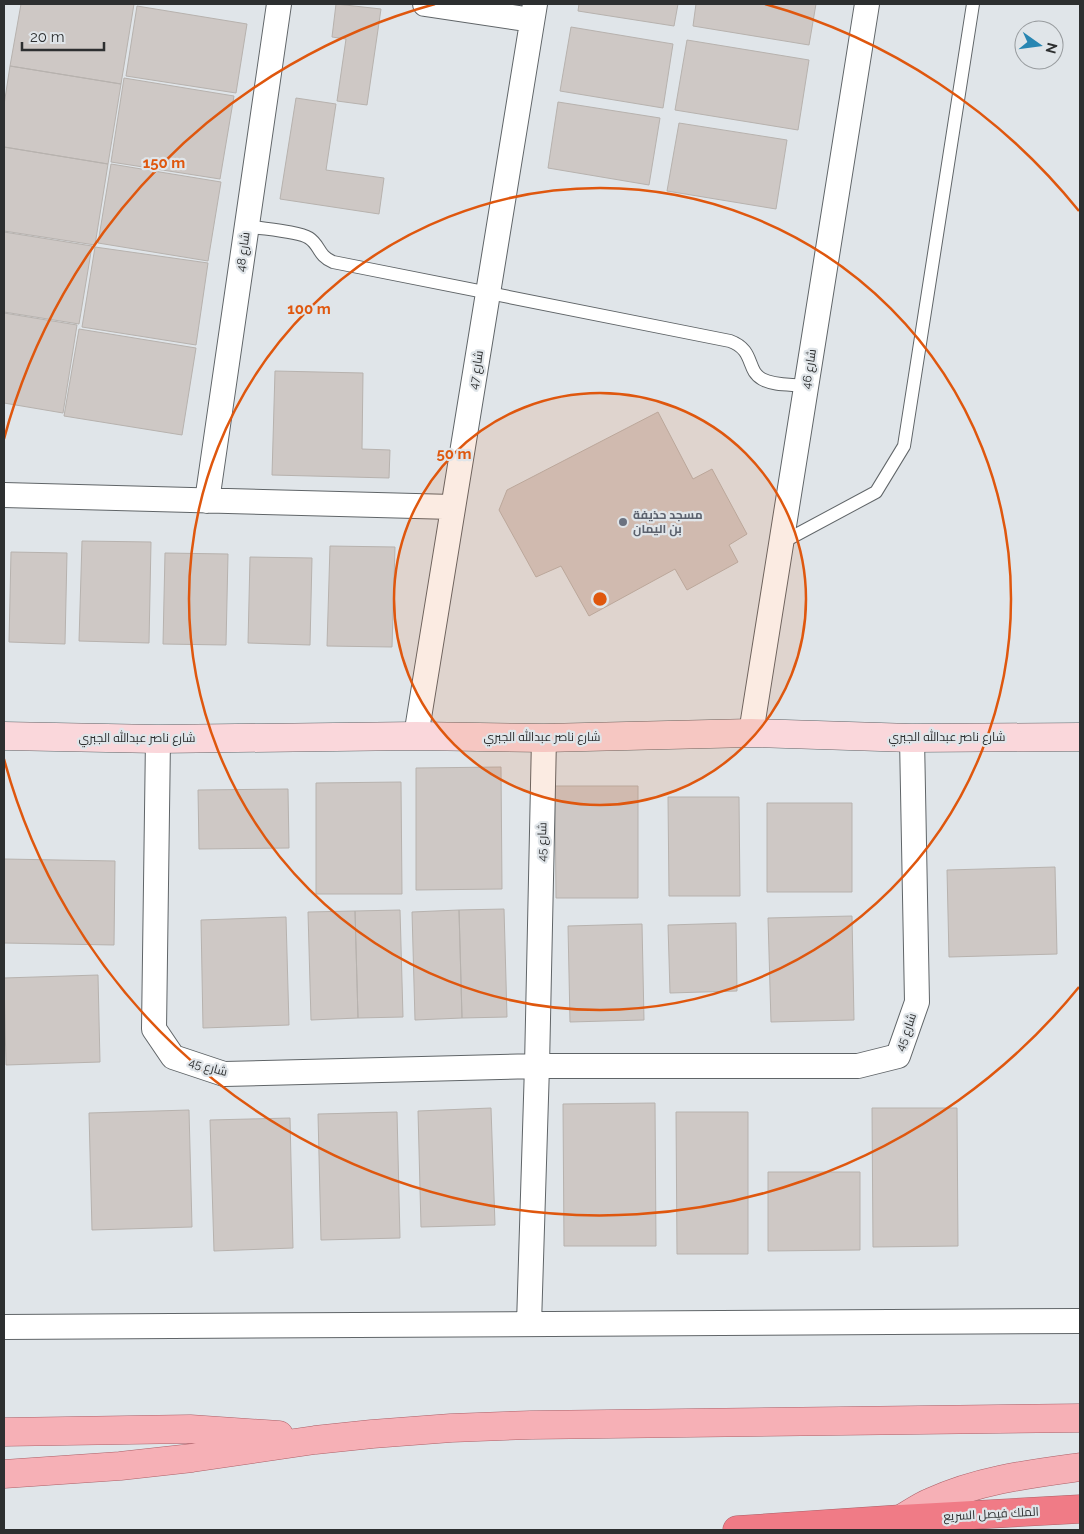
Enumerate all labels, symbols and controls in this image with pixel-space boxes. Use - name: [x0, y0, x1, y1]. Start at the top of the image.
- scale bar: [22, 20, 105, 52]
- north arrow: [1014, 20, 1064, 70]
- text: 20 m: [30, 28, 65, 46]
- text: N: [1043, 41, 1061, 55]
- text: 150 m: [143, 154, 185, 172]
- street label: شارع 48: [233, 231, 254, 273]
- text: 100 m: [287, 300, 331, 318]
- street label: شارع 46: [799, 348, 820, 390]
- street label: شارع 47: [466, 349, 487, 391]
- text: 50 m: [436, 445, 472, 463]
- place label: مسجد حذيفة بن اليمان: [633, 508, 703, 537]
- marker: مسجد حذيفة بن اليمان: [617, 516, 629, 528]
- centre of rings: [591, 590, 609, 608]
- street label: شارع ناصر عبدالله الجبري: [484, 729, 600, 747]
- street label: شارع ناصر عبدالله الجبري: [889, 729, 1005, 747]
- street label: شارع ناصر عبدالله الجبري: [79, 730, 195, 748]
- street label: شارع 45: [535, 822, 550, 862]
- street label: شارع 45: [893, 1011, 920, 1053]
- street label: شارع 45: [187, 1055, 229, 1080]
- street label: الملك فيصل السريع: [943, 1505, 1039, 1524]

